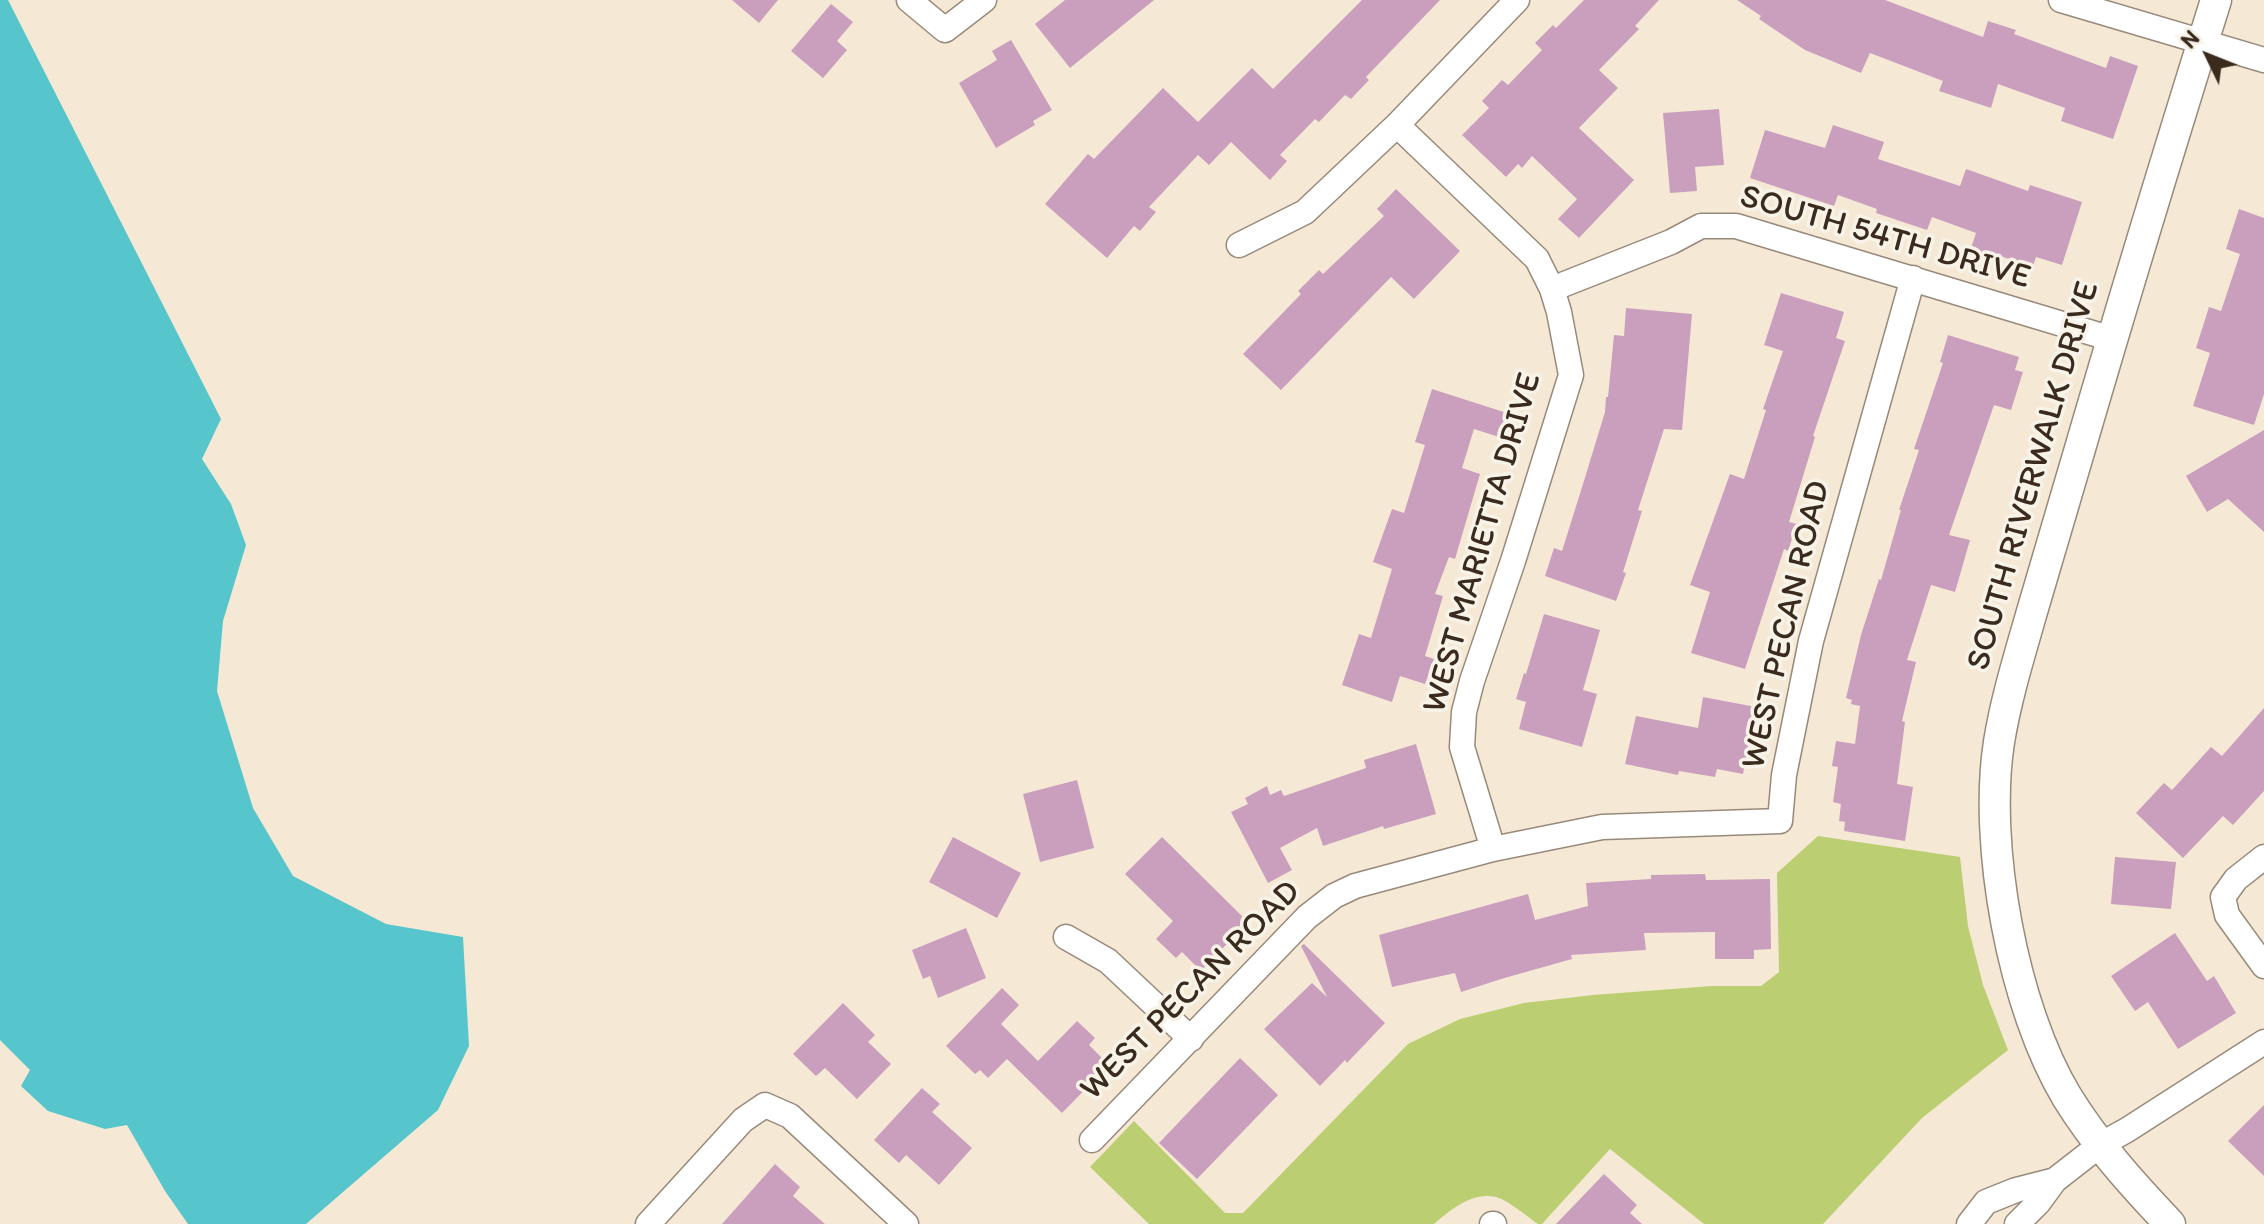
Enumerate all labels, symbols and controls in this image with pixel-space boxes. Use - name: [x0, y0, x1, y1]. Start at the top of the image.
- north arrow: [2168, 16, 2248, 96]
- text: N: [2175, 25, 2205, 54]
- street label: SOUTH 54TH DRIVE: [1735, 177, 2035, 299]
- street label: SOUTH RIVERWALK DRIVE: [1959, 277, 2109, 675]
- street label: WEST MARIETTA DRIVE: [1415, 368, 1551, 718]
- street label: WEST PECAN ROAD: [1734, 477, 1840, 773]
- street label: WEST PECAN ROAD: [1072, 872, 1310, 1110]

